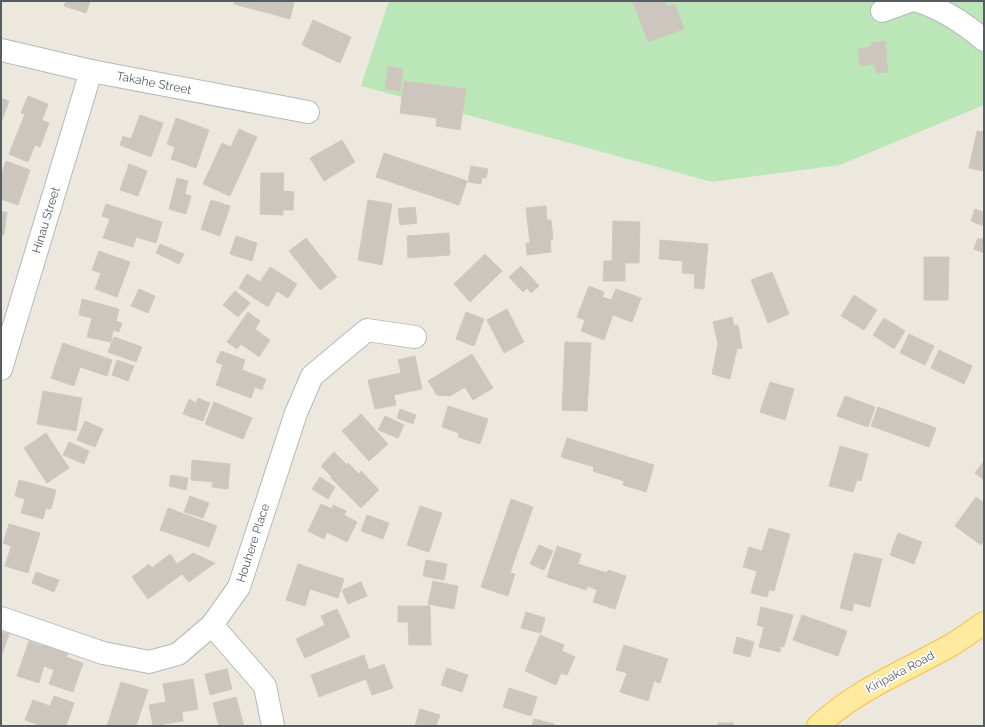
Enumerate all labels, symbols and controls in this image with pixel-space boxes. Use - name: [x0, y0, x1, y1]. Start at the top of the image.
- street label: Takahe Street: [115, 69, 193, 97]
- street label: Hinau Street: [29, 185, 63, 255]
- street label: Houhere Place: [234, 502, 272, 584]
- street label: Kiripaka Road: [863, 648, 937, 696]

